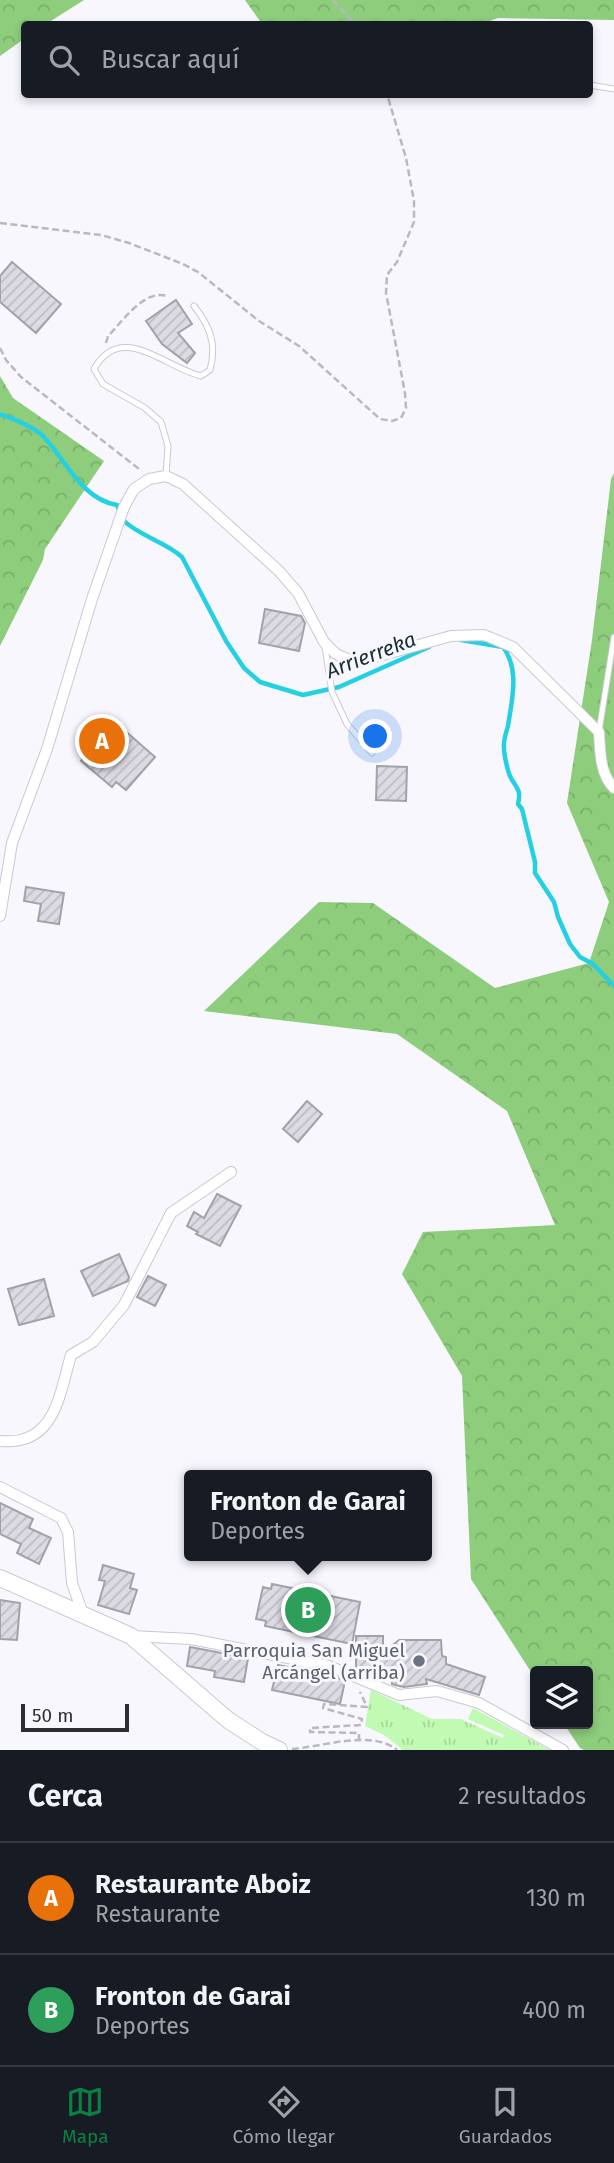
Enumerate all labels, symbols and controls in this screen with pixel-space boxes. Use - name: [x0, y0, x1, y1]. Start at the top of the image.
- search box: [21, 21, 593, 98]
- icon: search: [45, 41, 83, 79]
- text: Buscar aquí: [101, 44, 239, 75]
- water label: Arrierreka: [321, 626, 420, 684]
- pin: A: [79, 715, 125, 767]
- your location: [358, 719, 392, 753]
- popup: [184, 1470, 432, 1561]
- text: Fronton de Garai: [210, 1486, 406, 1517]
- text: Deportes: [210, 1517, 305, 1545]
- pin: B: [285, 1584, 331, 1636]
- place label: Parroquia San Miguel Arcángel (arriba): [223, 1639, 405, 1684]
- marker: Parroquia San Miguel Arcángel (arriba): [411, 1653, 427, 1669]
- map controls: [530, 1666, 593, 1729]
- button: layers: [530, 1666, 593, 1729]
- scale bar: [21, 1701, 130, 1733]
- text: 50 m: [32, 1704, 73, 1727]
- text: Cerca: [28, 1778, 103, 1814]
- text: 2 resultados: [458, 1782, 586, 1810]
- text: Restaurante Aboiz: [95, 1869, 311, 1900]
- text: A: [44, 1884, 58, 1912]
- text: 130 m: [526, 1884, 586, 1912]
- text: Restaurante: [95, 1900, 220, 1928]
- text: Fronton de Garai: [95, 1981, 291, 2012]
- text: B: [44, 1996, 58, 2024]
- text: 400 m: [522, 1996, 586, 2024]
- text: Deportes: [95, 2012, 190, 2040]
- tab: Mapa: [62, 2083, 109, 2148]
- tab: Cómo llegar: [232, 2083, 335, 2148]
- tab: Guardados: [459, 2083, 552, 2148]

